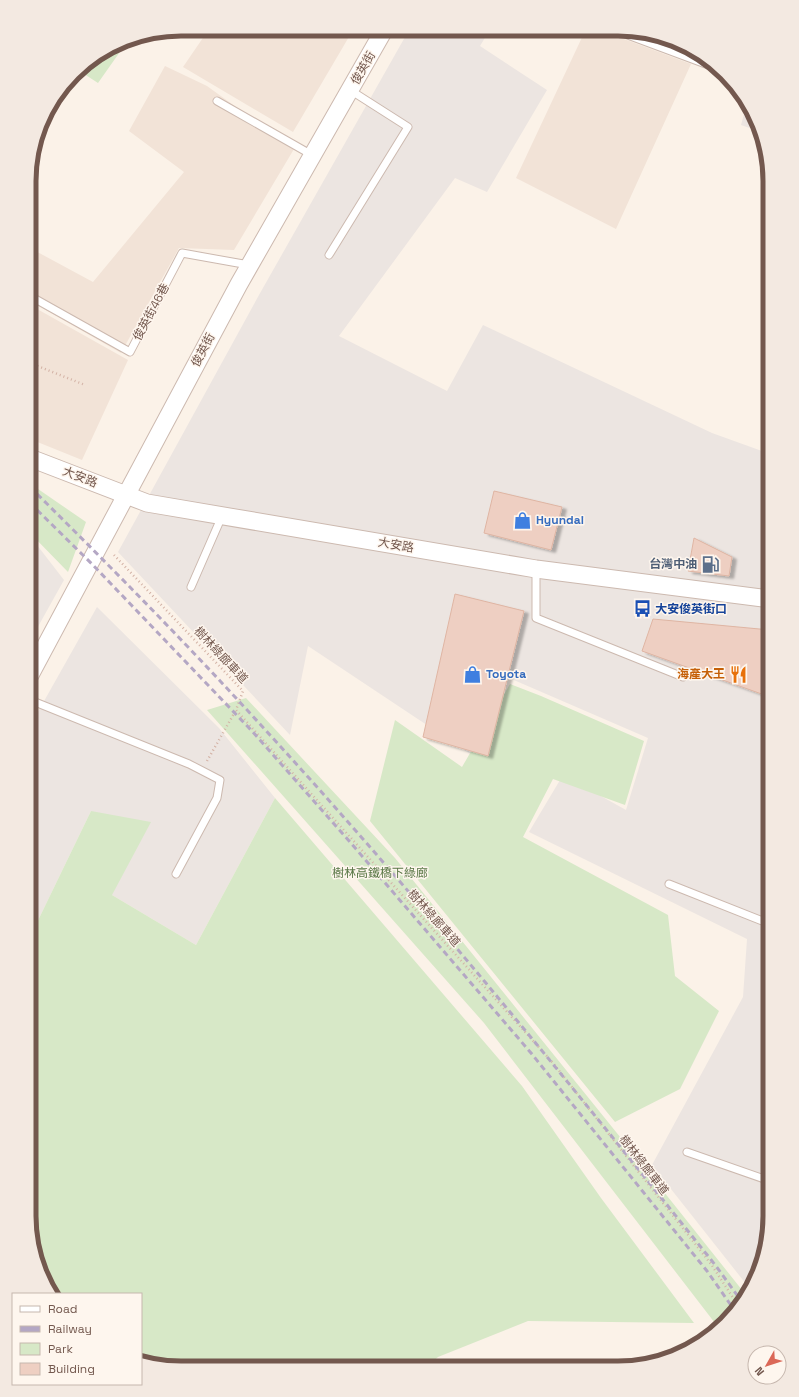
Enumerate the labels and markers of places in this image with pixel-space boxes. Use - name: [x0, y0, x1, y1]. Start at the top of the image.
- shop icon: Hyundai: [513, 510, 533, 530]
- place label: Hyundai: [536, 512, 584, 528]
- fuel station icon: 台灣中油: [700, 554, 720, 574]
- place label: 台灣中油: [649, 556, 697, 572]
- bus stop icon: 大安俊英街口: [632, 599, 652, 619]
- place label: 大安俊英街口: [655, 601, 727, 617]
- shop icon: Toyota: [463, 664, 483, 684]
- restaurant icon: 海產大王: [728, 664, 748, 684]
- place label: Toyota: [486, 666, 526, 682]
- place label: 海產大王: [677, 666, 725, 682]

